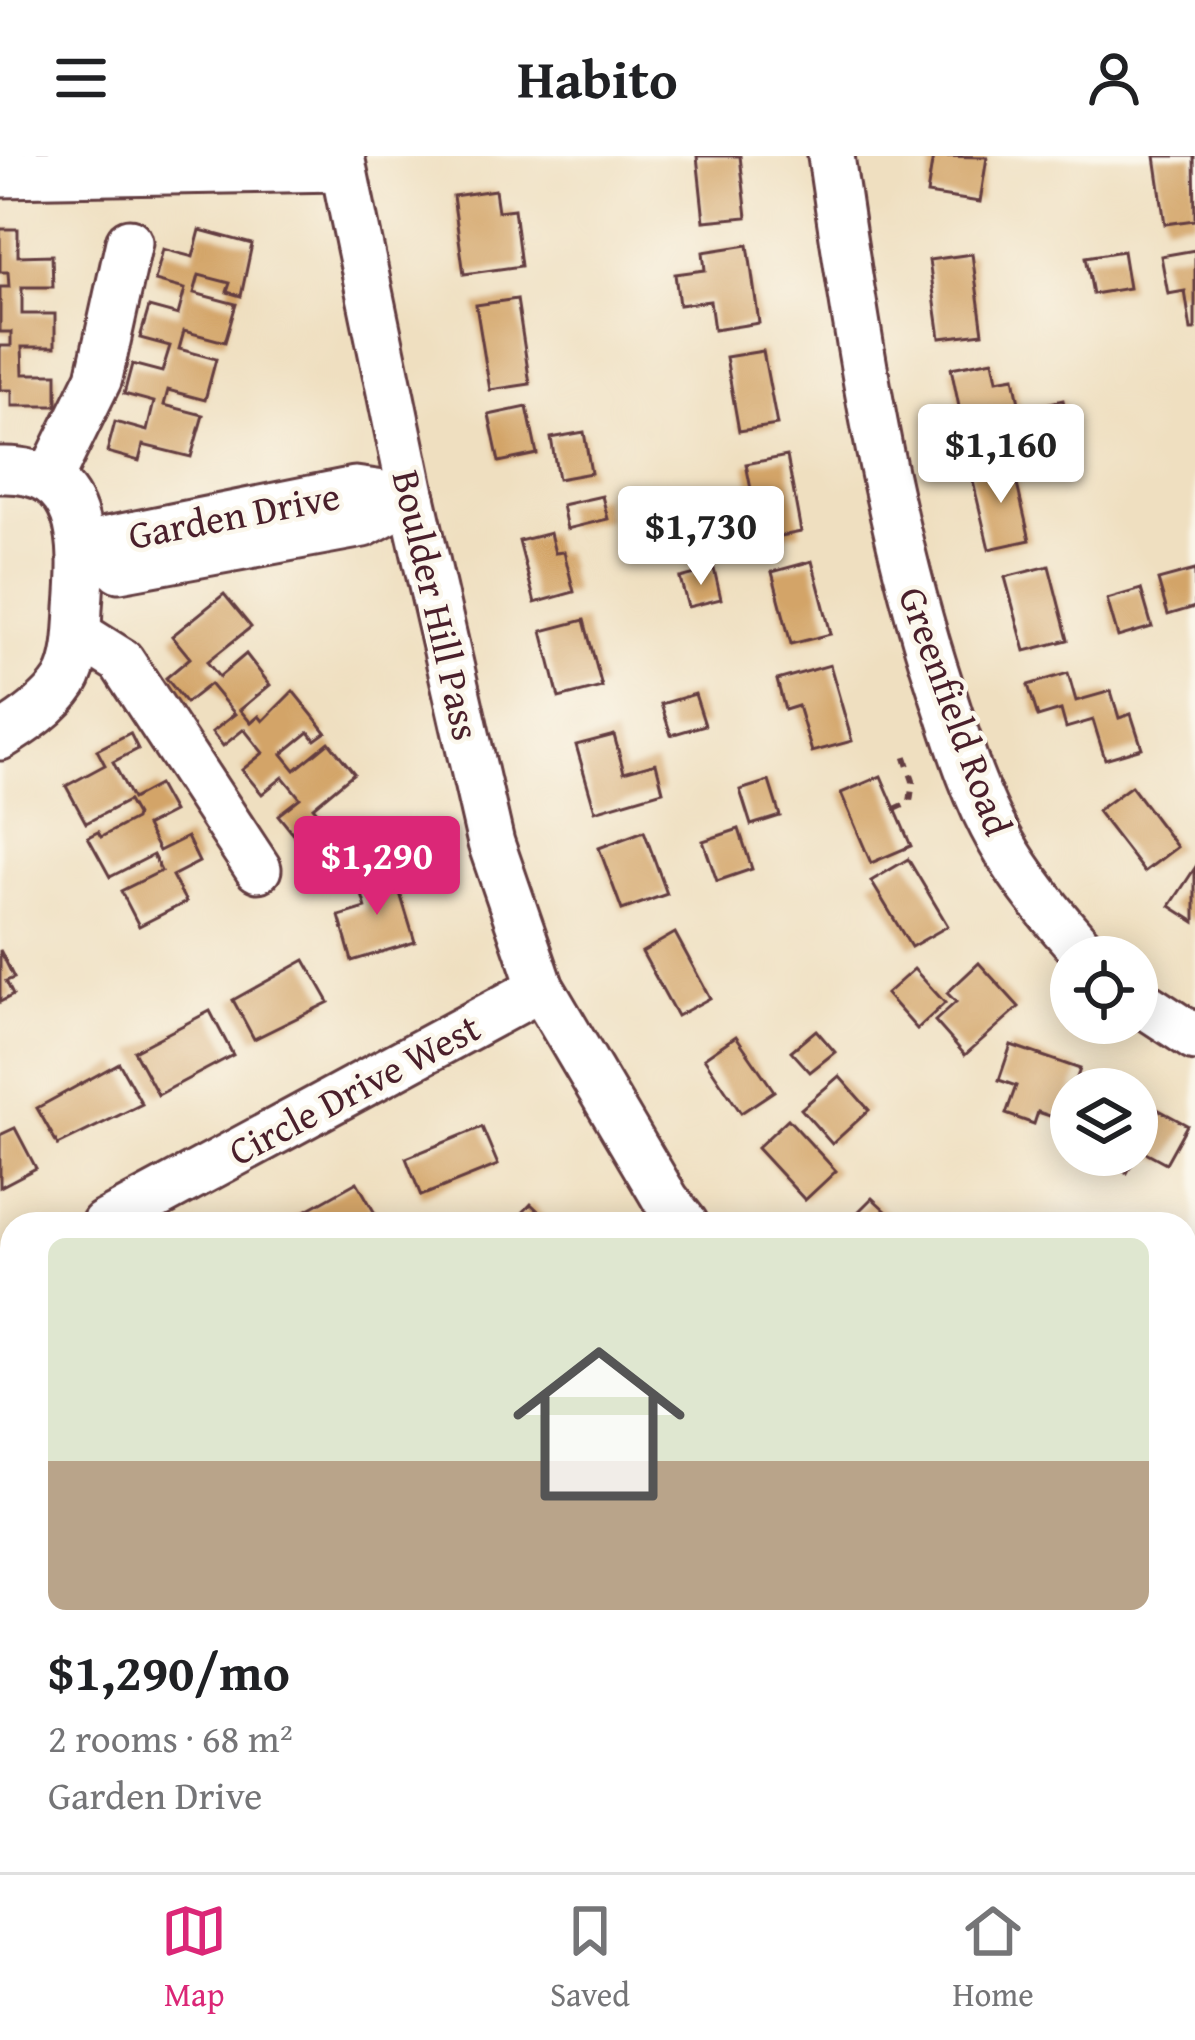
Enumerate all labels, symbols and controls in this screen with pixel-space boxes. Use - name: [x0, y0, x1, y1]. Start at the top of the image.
- text: Habito: [517, 39, 678, 118]
- icon: menu: [48, 45, 114, 111]
- icon: person: [1081, 45, 1147, 111]
- pin: $1,160: [903, 404, 1099, 506]
- text: $1,160: [945, 414, 1057, 471]
- street label: Boulder Hill Pass: [379, 464, 496, 746]
- street label: Garden Drive: [123, 466, 344, 563]
- pin: $1,730: [603, 486, 799, 588]
- text: $1,730: [645, 496, 757, 553]
- street label: Greenfield Road: [885, 579, 1028, 843]
- pin: $1,290: [279, 816, 475, 918]
- text: $1,290: [321, 826, 433, 883]
- map controls: [1050, 936, 1158, 1176]
- button: locate: [1050, 936, 1158, 1044]
- street label: Circle Drive West: [218, 998, 490, 1179]
- button: layers: [1050, 1068, 1158, 1176]
- icon: home: [491, 1316, 707, 1532]
- text: $1,290/mo: [48, 1634, 290, 1709]
- text: 2 rooms · 68 m²: [48, 1709, 293, 1766]
- text: Garden Drive: [48, 1766, 262, 1823]
- tab: Map: [161, 1898, 227, 2018]
- tab: Saved: [550, 1898, 630, 2018]
- tab: Home: [952, 1898, 1034, 2018]

